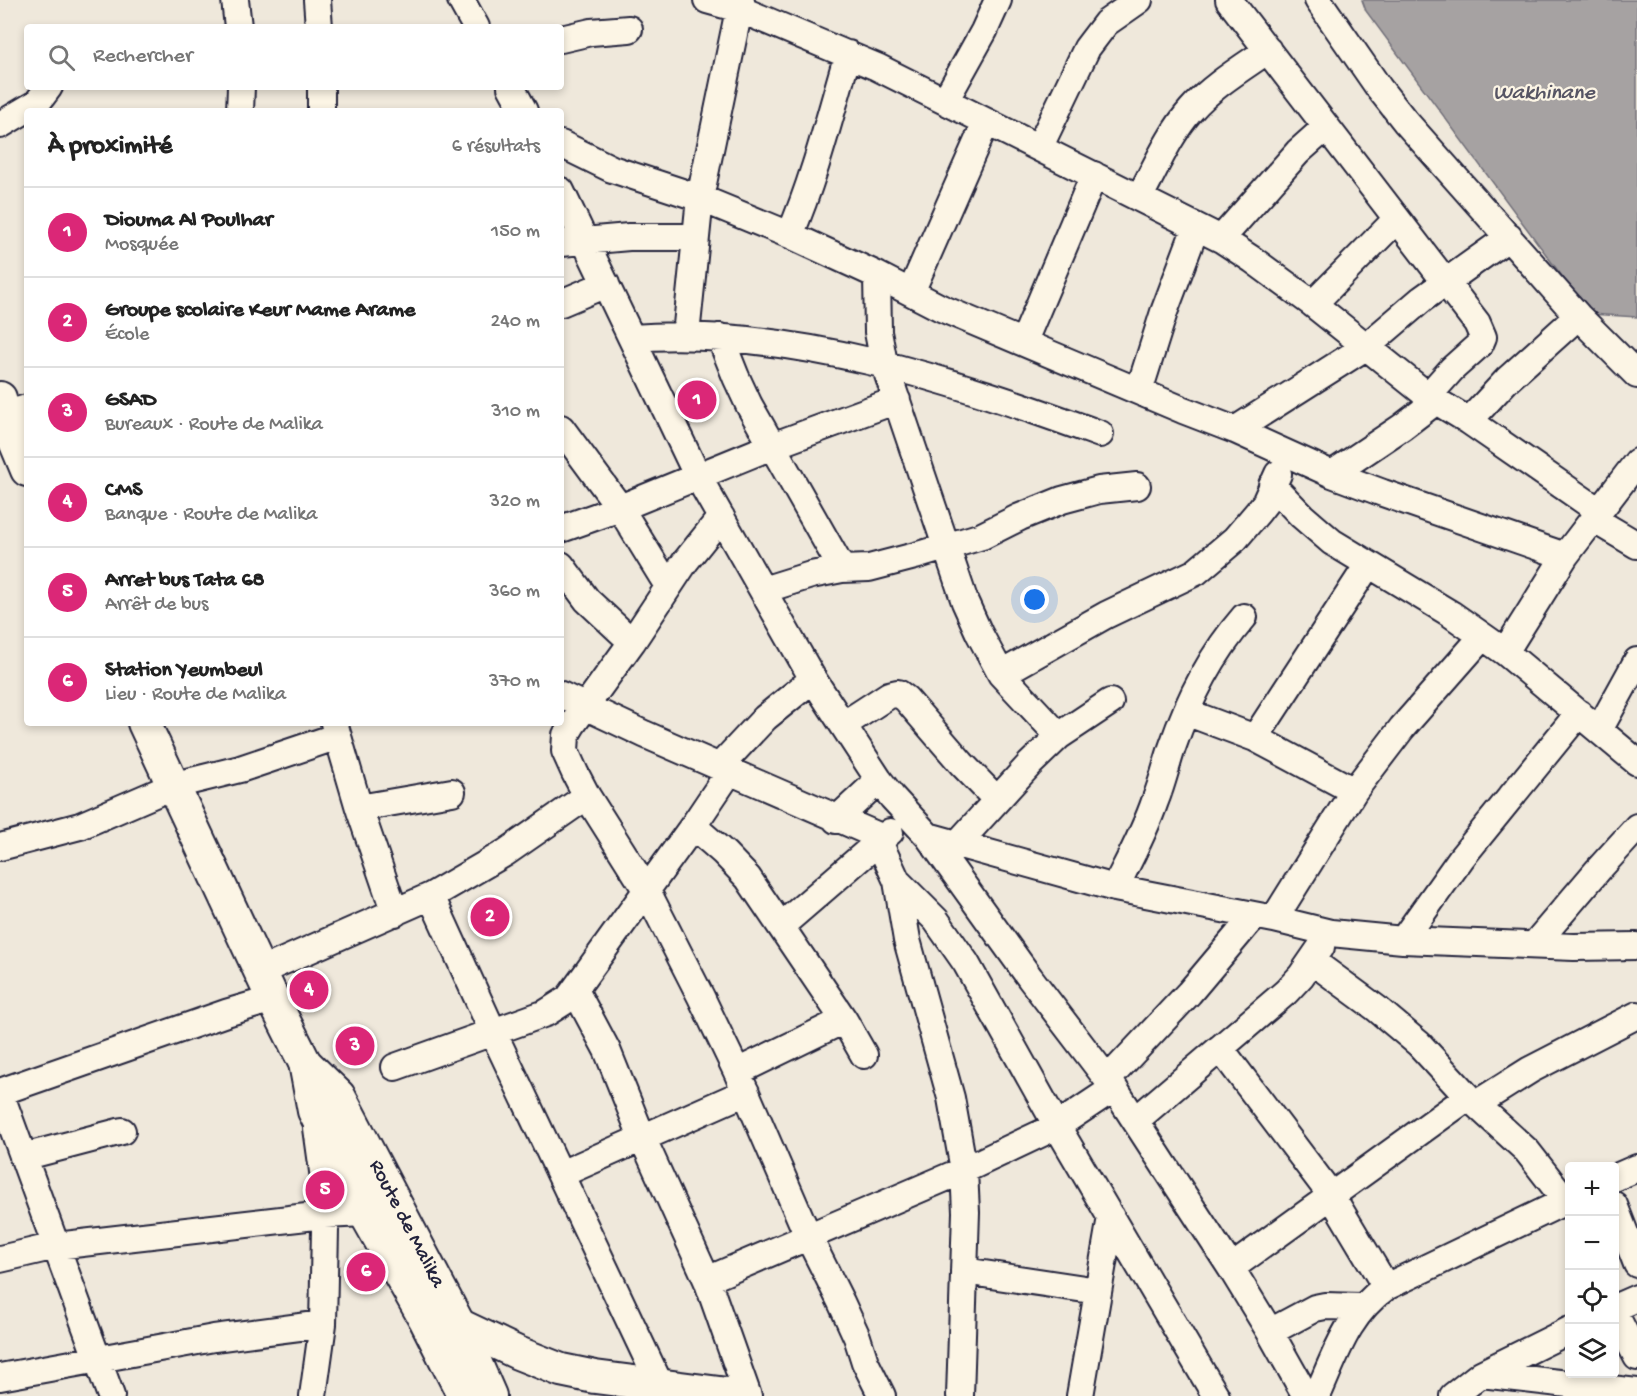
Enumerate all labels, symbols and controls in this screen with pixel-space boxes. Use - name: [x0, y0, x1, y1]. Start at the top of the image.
- search box: [24, 24, 564, 90]
- icon: search: [45, 41, 78, 74]
- text: Rechercher: [93, 44, 193, 70]
- water label: Wakhinane: [1493, 81, 1597, 107]
- text: À proximité: [48, 132, 172, 163]
- text: 6 résultats: [452, 136, 540, 159]
- text: Diouma Al Poulhar: [105, 208, 272, 234]
- text: 1: [63, 221, 72, 244]
- text: 150 m: [491, 221, 540, 244]
- text: Mosquée: [105, 234, 179, 257]
- text: Groupe scolaire Keur Mame Arame: [105, 298, 415, 324]
- text: 2: [63, 311, 72, 334]
- text: 240 m: [490, 311, 540, 334]
- text: École: [105, 324, 149, 347]
- pin: 1: [678, 378, 716, 422]
- text: GSAD: [105, 388, 156, 414]
- text: 3: [62, 401, 73, 424]
- text: 310 m: [491, 401, 540, 424]
- text: Bureaux · Route de Malika: [105, 414, 323, 437]
- text: CMS: [105, 478, 142, 504]
- text: 4: [63, 491, 72, 514]
- text: 320 m: [490, 491, 540, 514]
- text: Banque · Route de Malika: [105, 504, 317, 527]
- text: Arret bus Tata 68: [105, 568, 265, 594]
- text: 5: [62, 581, 73, 604]
- text: 360 m: [489, 581, 540, 604]
- your location: [1020, 585, 1049, 614]
- text: Arrêt de bus: [105, 594, 208, 617]
- text: Station Yeumbeul: [105, 658, 263, 684]
- text: 6: [62, 671, 73, 694]
- text: 370 m: [489, 671, 540, 694]
- text: Lieu · Route de Malika: [105, 684, 286, 707]
- pin: 2: [470, 894, 510, 940]
- pin: 4: [290, 968, 328, 1012]
- pin: 3: [336, 1024, 374, 1068]
- street label: Route de Malika: [362, 1156, 450, 1293]
- map controls: [1565, 1162, 1619, 1378]
- button: +: [1565, 1162, 1619, 1216]
- pin: 5: [306, 1168, 344, 1212]
- button: −: [1565, 1216, 1619, 1270]
- pin: 6: [346, 1250, 386, 1294]
- button: locate: [1565, 1270, 1619, 1324]
- button: layers: [1565, 1324, 1619, 1378]

